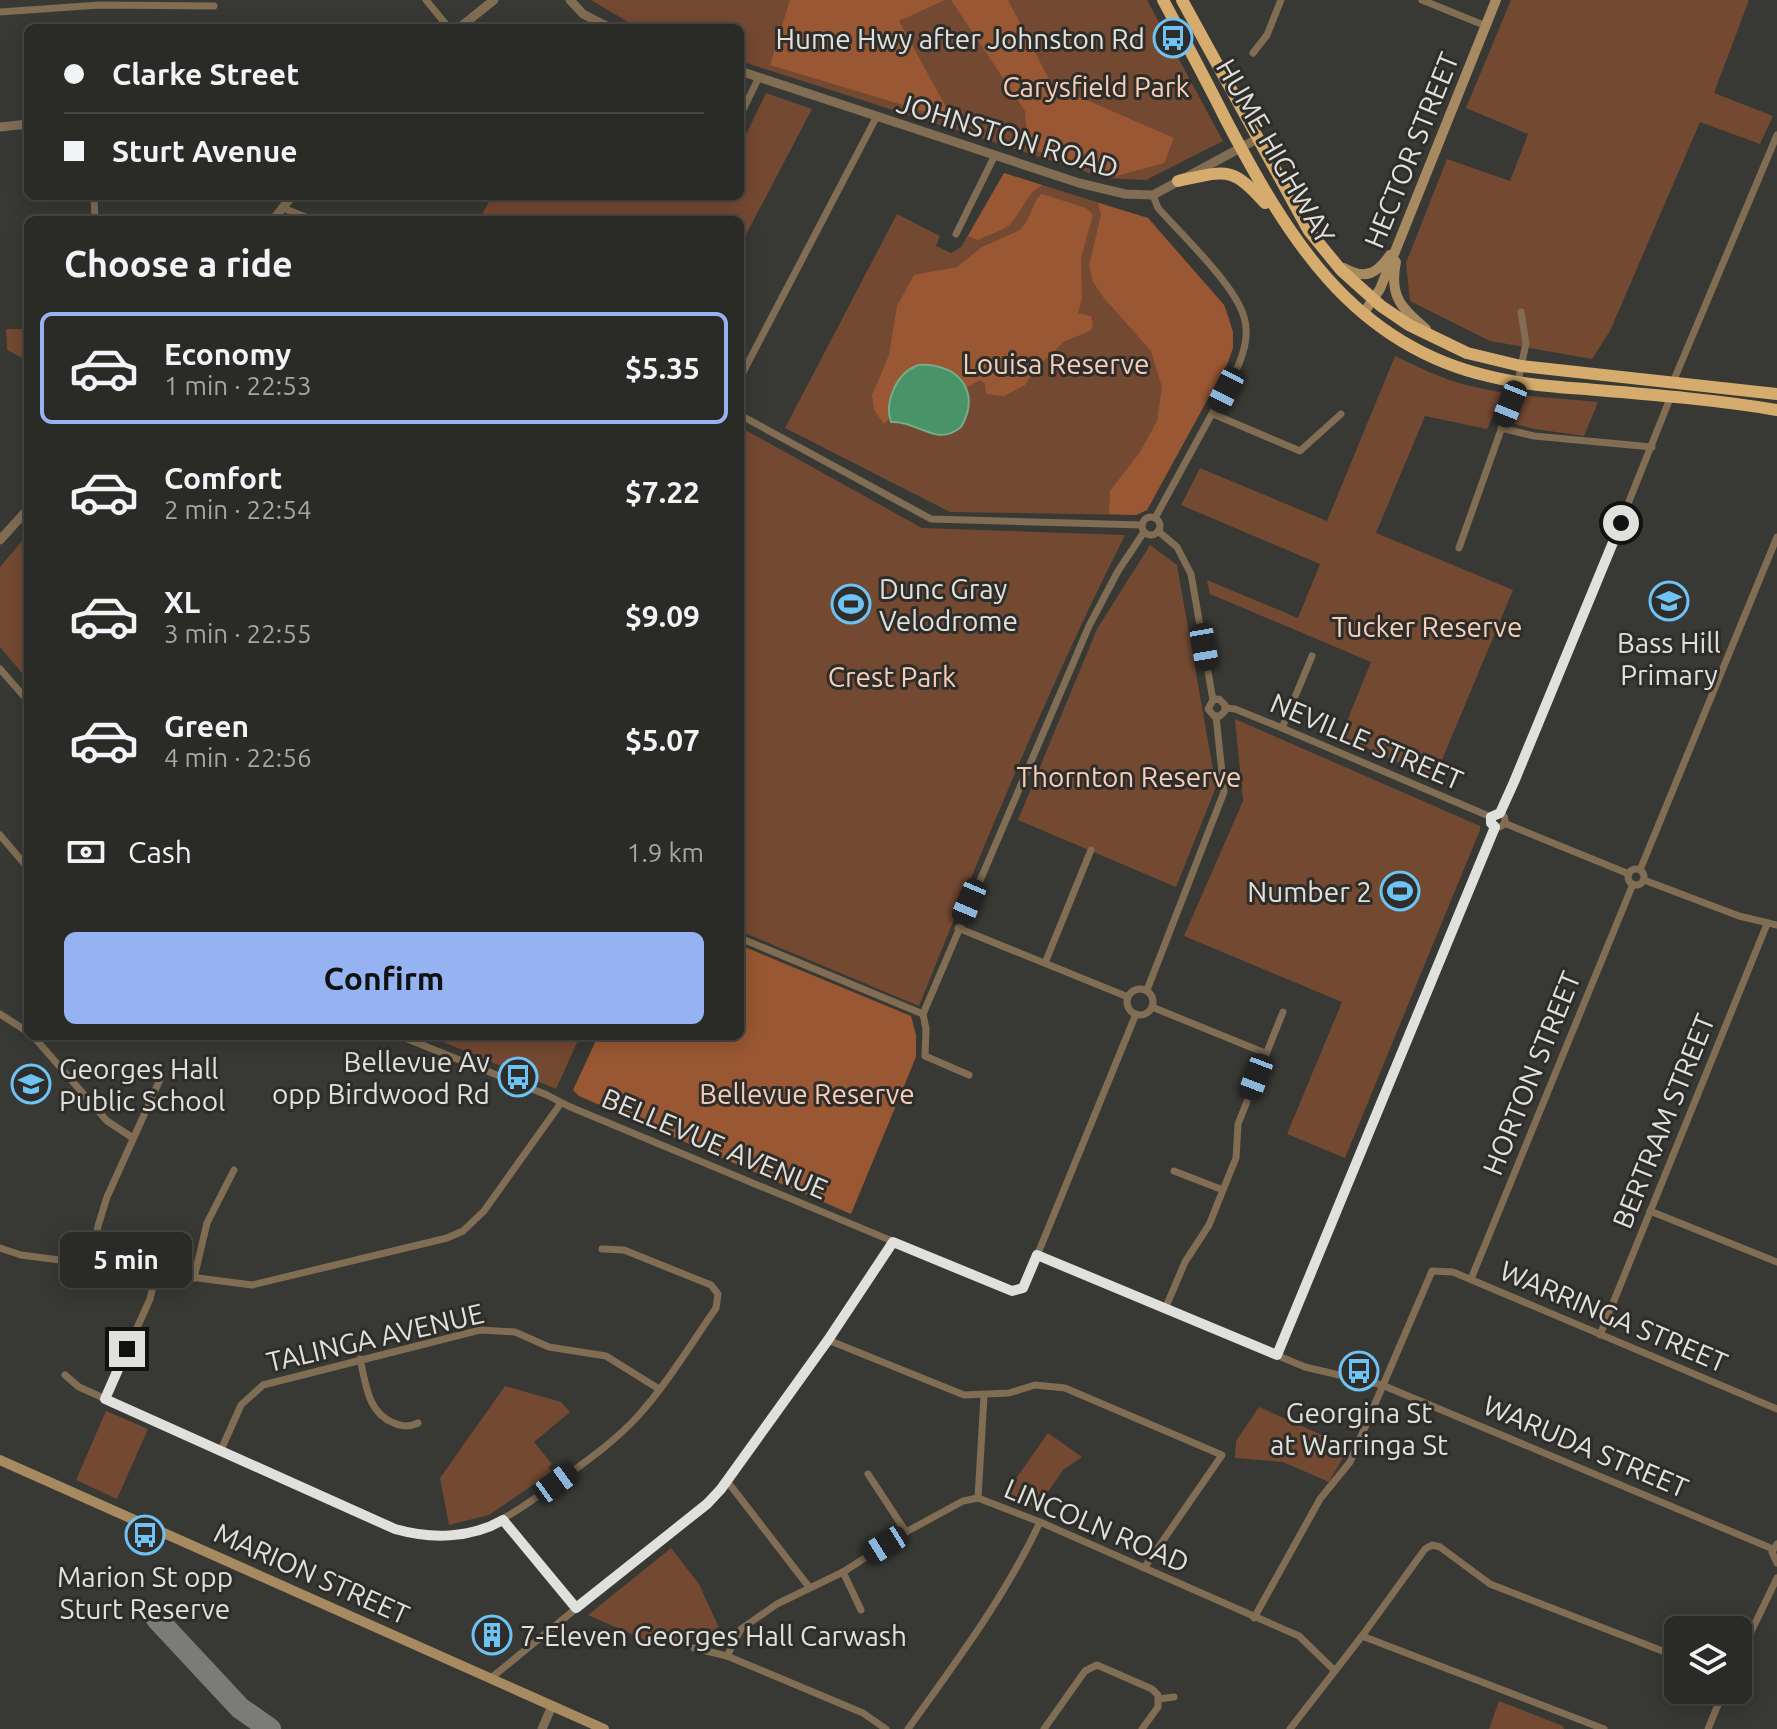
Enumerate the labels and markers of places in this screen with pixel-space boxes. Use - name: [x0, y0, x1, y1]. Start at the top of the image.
- bus stop icon: Hume Hwy after Johnston Rd: [1152, 17, 1194, 59]
- place label: Hume Hwy after Johnston Rd: [776, 23, 1145, 54]
- place label: Dunc Gray Velodrome: [879, 573, 1018, 636]
- school or university icon: Bass Hill Primary: [1648, 580, 1690, 622]
- sports icon: Dunc Gray Velodrome: [830, 583, 872, 625]
- place label: Bass Hill Primary: [1617, 627, 1721, 690]
- sports icon: Number 2: [1379, 870, 1421, 912]
- place label: Number 2: [1247, 876, 1372, 907]
- place label: Bellevue Av opp Birdwood Rd: [272, 1046, 490, 1109]
- place label: Georges Hall Public School: [59, 1053, 225, 1116]
- bus stop icon: Bellevue Av opp Birdwood Rd: [497, 1056, 539, 1098]
- school or university icon: Georges Hall Public School: [10, 1063, 52, 1105]
- bus stop icon: Georgina St at Warringa St: [1338, 1350, 1380, 1392]
- place label: Georgina St at Warringa St: [1270, 1397, 1448, 1460]
- bus stop icon: Marion St opp Sturt Reserve: [124, 1514, 166, 1556]
- place label: Marion St opp Sturt Reserve: [57, 1561, 233, 1624]
- building icon: 7-Eleven Georges Hall Carwash: [471, 1614, 513, 1656]
- place label: 7-Eleven Georges Hall Carwash: [520, 1620, 907, 1651]

